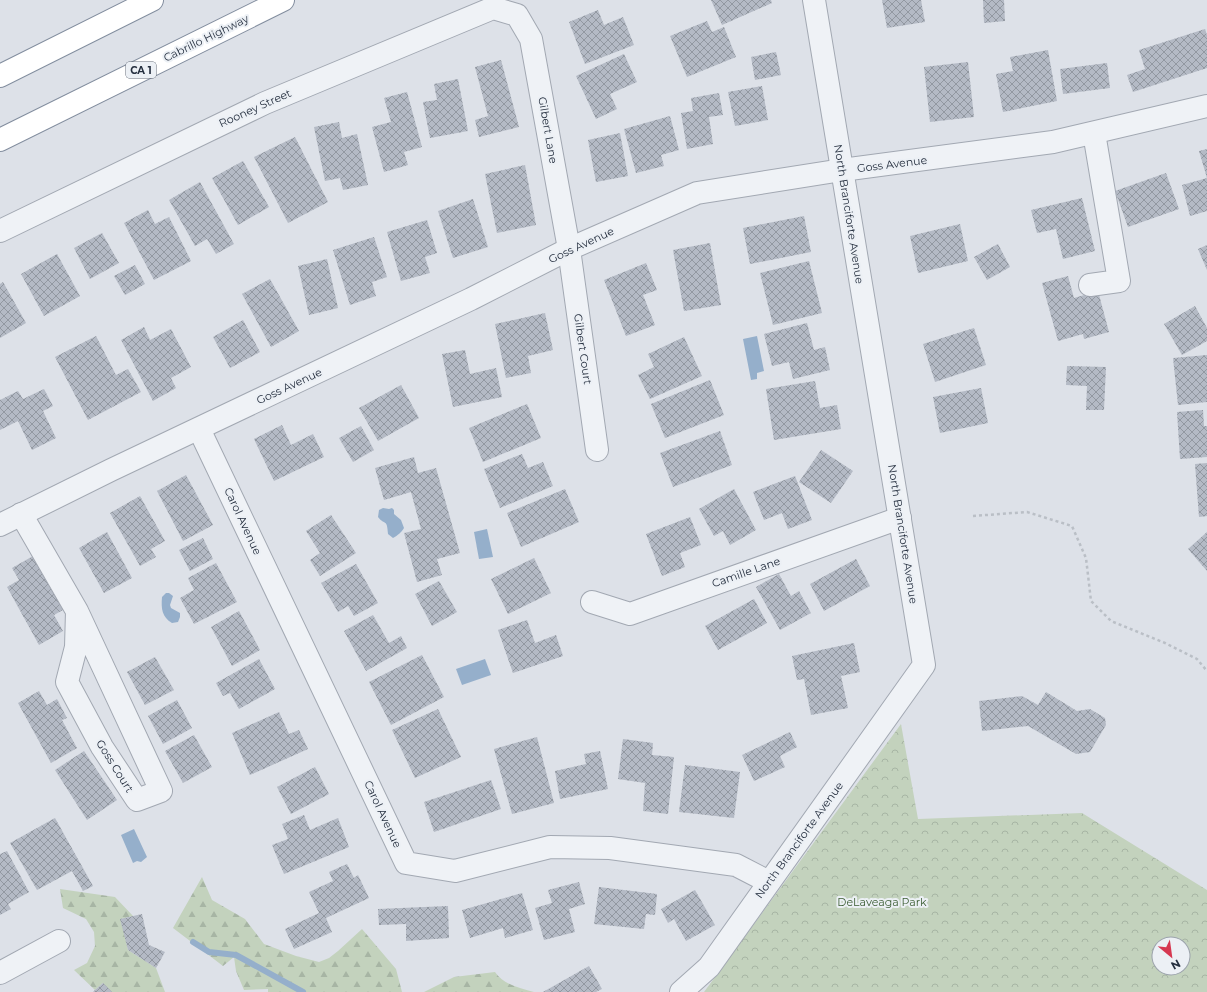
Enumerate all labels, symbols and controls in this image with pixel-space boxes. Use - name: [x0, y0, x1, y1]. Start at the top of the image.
- street label: Cabrillo Highway: [161, 11, 251, 65]
- road number: CA 1: [126, 62, 156, 78]
- street label: Rooney Street: [217, 86, 294, 130]
- street label: Gilbert Lane: [535, 96, 561, 165]
- street label: North Branciforte Avenue: [831, 143, 867, 285]
- street label: Goss Avenue: [856, 153, 928, 175]
- street label: Goss Avenue: [546, 224, 616, 266]
- street label: Gilbert Court: [571, 313, 595, 386]
- street label: Goss Avenue: [254, 365, 324, 407]
- street label: North Branciforte Avenue: [885, 463, 921, 605]
- street label: Carol Avenue: [221, 485, 265, 557]
- street label: Camille Lane: [710, 554, 782, 590]
- street label: Goss Court: [93, 737, 137, 796]
- street label: Carol Avenue: [361, 778, 405, 850]
- street label: North Branciforte Avenue: [752, 779, 846, 901]
- park label: DeLaveaga Park: [837, 895, 927, 909]
- north arrow: [1151, 936, 1191, 976]
- text: N: [1169, 956, 1183, 973]

